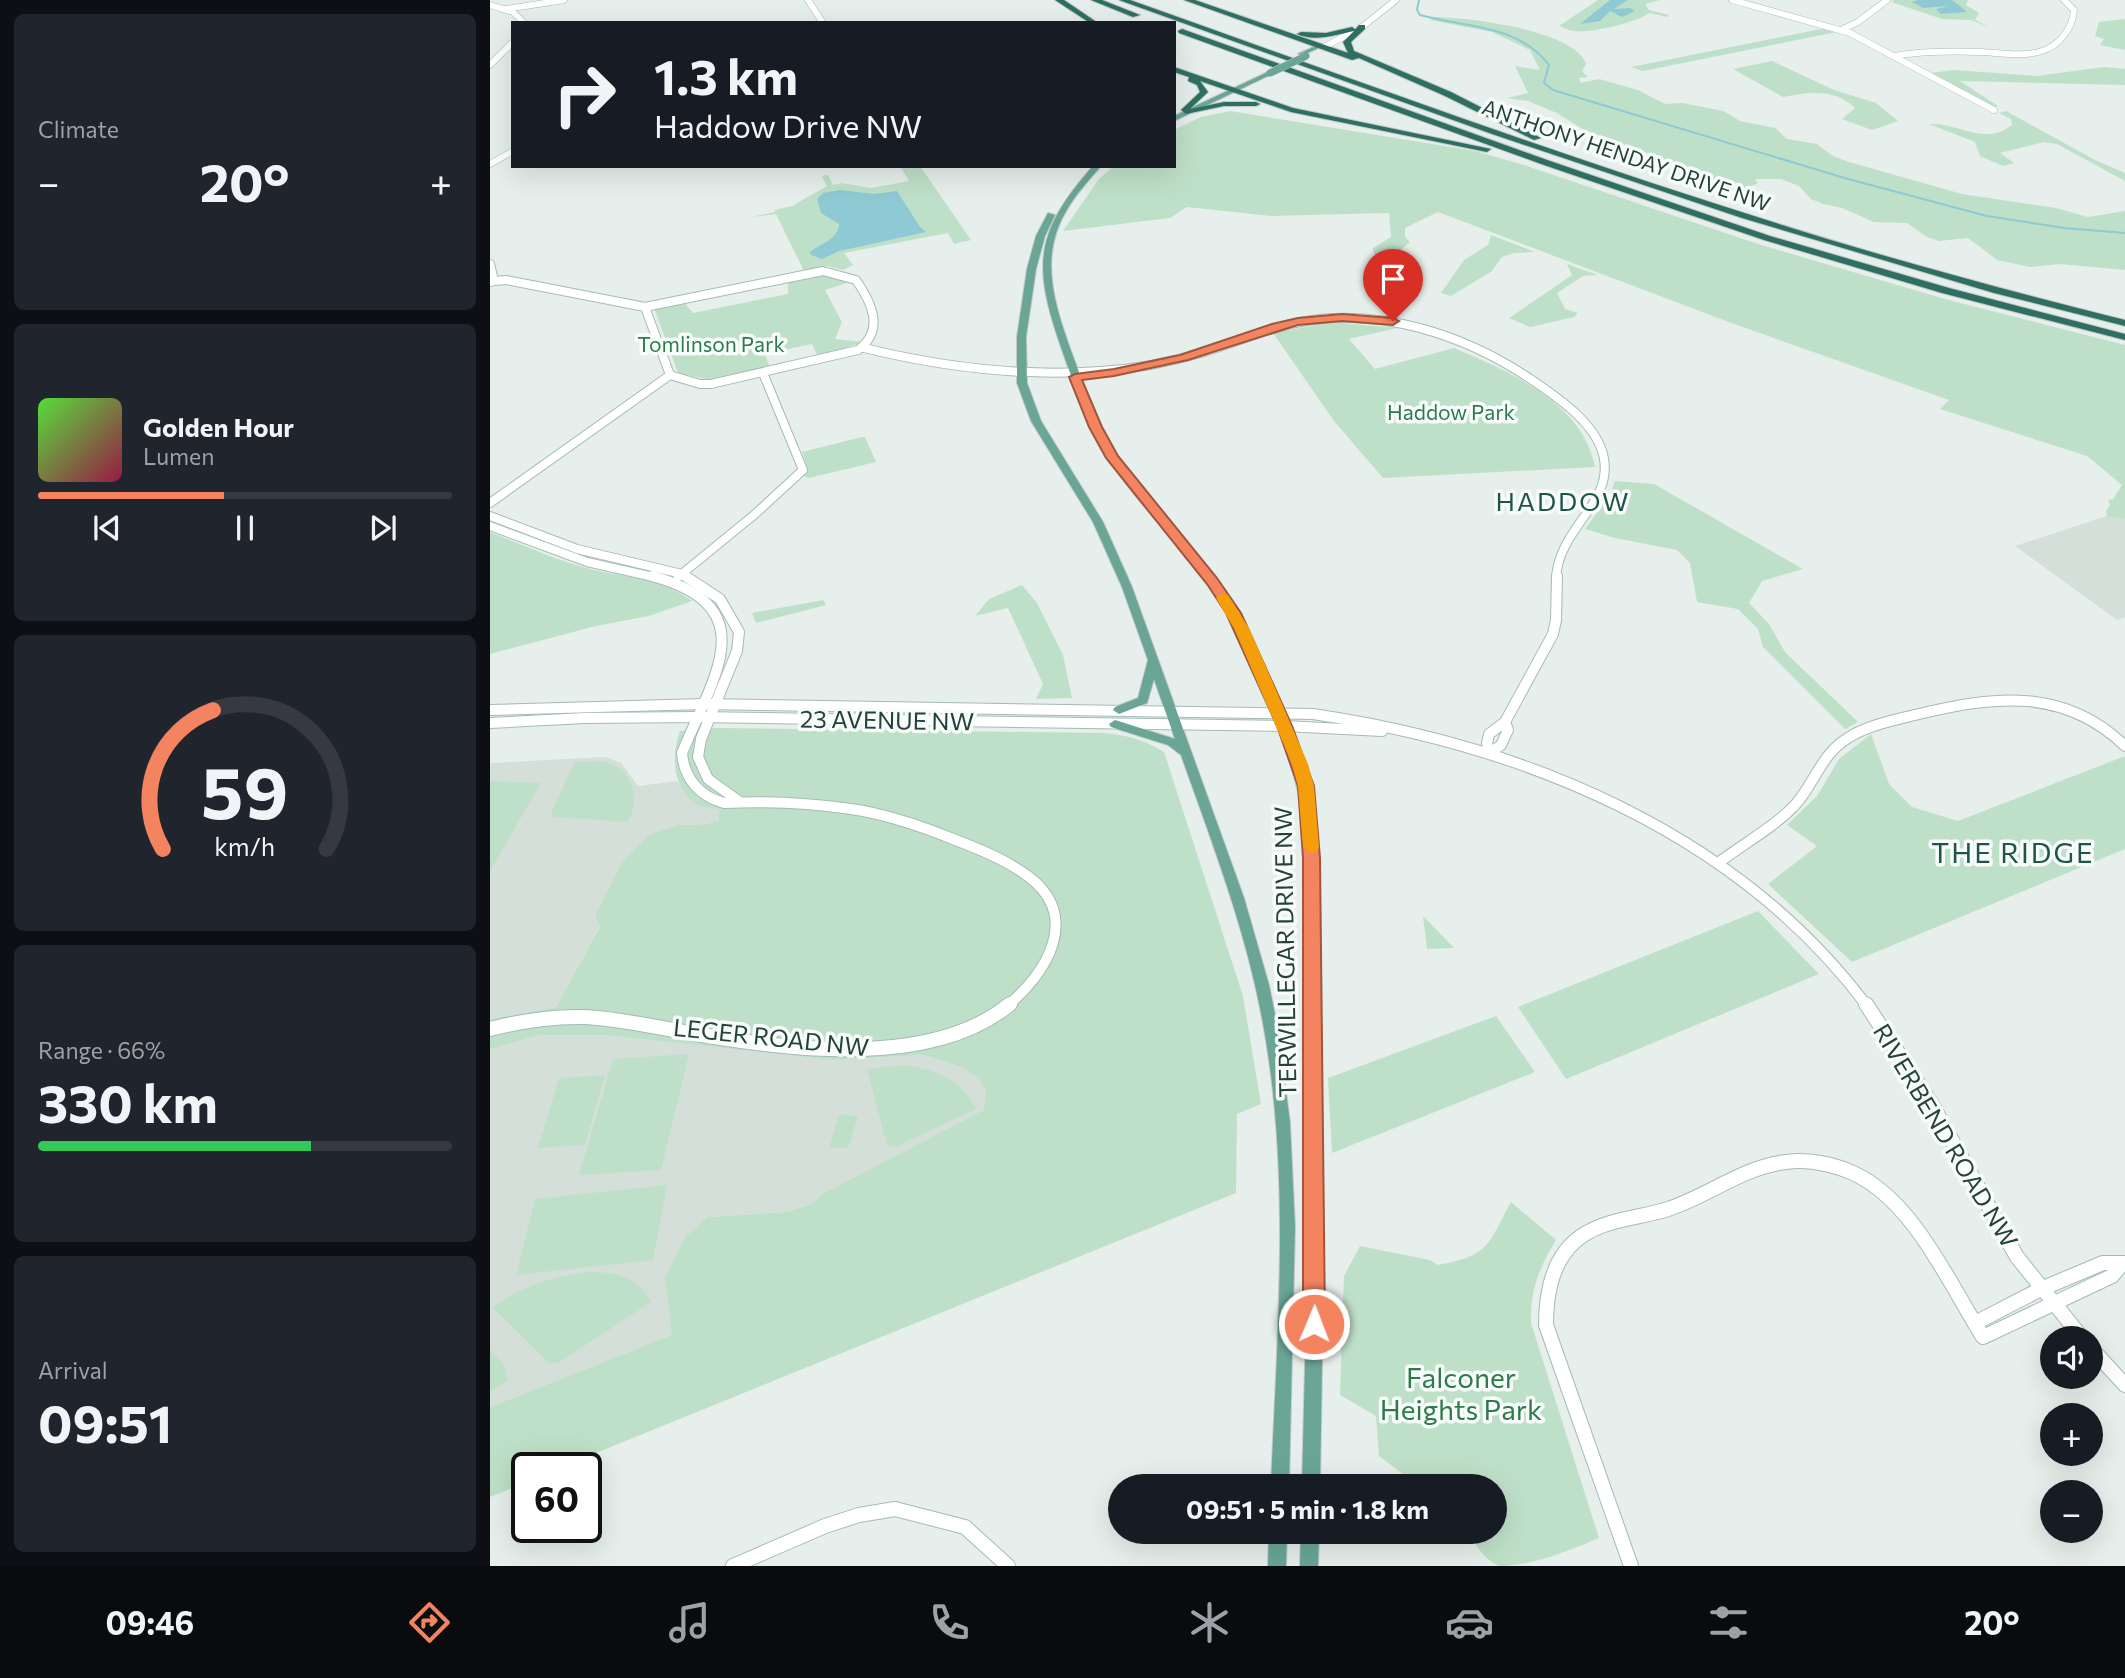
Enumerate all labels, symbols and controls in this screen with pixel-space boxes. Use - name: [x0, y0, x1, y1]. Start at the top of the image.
- text: 1.3 km: [654, 45, 798, 105]
- icon: right: [539, 49, 630, 140]
- street label: ANTHONY HENDAY DRIVE NW: [1479, 93, 1774, 216]
- text: Haddow Drive NW: [654, 105, 922, 145]
- text: Climate: [38, 115, 119, 143]
- text: 20°: [200, 149, 290, 213]
- text: −: [38, 158, 60, 205]
- text: +: [430, 158, 452, 205]
- pin: [1363, 249, 1423, 321]
- icon: arrive: [1374, 260, 1412, 298]
- park label: Tomlinson Park: [637, 331, 785, 356]
- park label: Haddow Park: [1387, 399, 1515, 424]
- text: Golden Hour: [143, 411, 294, 442]
- text: Lumen: [143, 442, 214, 470]
- district label: HADDOW: [1496, 485, 1630, 516]
- icon: previous: [88, 509, 126, 547]
- icon: pause: [226, 509, 264, 547]
- icon: next: [364, 509, 402, 547]
- street label: 23 AVENUE NW: [800, 703, 974, 736]
- text: 59: [201, 745, 289, 834]
- street label: TERWILLEGAR DRIVE NW: [1267, 806, 1302, 1098]
- text: km/h: [215, 831, 275, 861]
- district label: THE RIDGE: [1931, 835, 2095, 869]
- street label: LEGER ROAD NW: [672, 1012, 870, 1061]
- street label: RIVERBEND ROAD NW: [1868, 1018, 2025, 1252]
- text: Range · 66%: [38, 1036, 165, 1064]
- text: 330 km: [38, 1070, 218, 1134]
- position arrow: [1277, 1287, 1351, 1361]
- map controls: [2040, 1326, 2103, 1543]
- button: sound: [2040, 1326, 2103, 1389]
- text: Arrival: [38, 1356, 108, 1384]
- park label: Falconer Heights Park: [1380, 1360, 1542, 1426]
- text: 09:51: [38, 1390, 172, 1454]
- button: +: [2040, 1403, 2103, 1466]
- speed limit sign: 60: [511, 1452, 602, 1543]
- button: −: [2040, 1480, 2103, 1543]
- text: 09:51 · 5 min · 1.8 km: [1186, 1493, 1429, 1524]
- icon: directions: [405, 1598, 454, 1647]
- icon: music: [665, 1598, 714, 1647]
- icon: phone: [925, 1598, 974, 1647]
- icon: climate: [1185, 1598, 1234, 1647]
- icon: car: [1445, 1598, 1494, 1647]
- icon: filters: [1704, 1598, 1753, 1647]
- text: 09:46: [105, 1602, 194, 1642]
- text: 20°: [1964, 1602, 2020, 1642]

